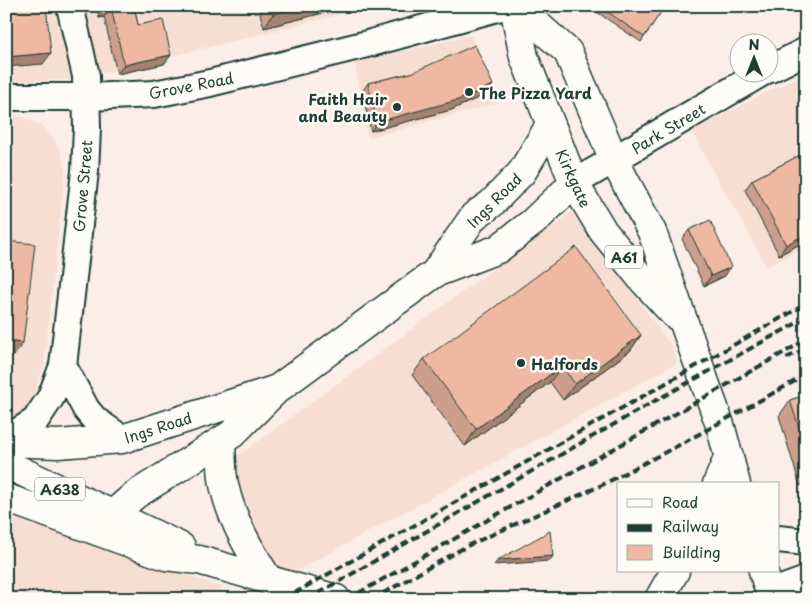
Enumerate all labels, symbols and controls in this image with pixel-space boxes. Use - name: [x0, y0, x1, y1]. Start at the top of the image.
- north arrow: [730, 32, 780, 82]
- text: N: [748, 34, 760, 55]
- street label: Grove Road: [147, 66, 235, 104]
- place label: The Pizza Yard: [479, 81, 592, 104]
- marker: The Pizza Yard: [463, 86, 475, 98]
- place label: Faith Hair and Beauty: [298, 87, 387, 127]
- street label: Park Street: [627, 97, 709, 159]
- marker: Faith Hair and Beauty: [391, 101, 403, 113]
- street label: Grove Street: [67, 139, 97, 233]
- street label: Kirkgate: [550, 145, 598, 211]
- street label: Ings Road: [461, 167, 527, 233]
- road number: A61: [605, 246, 643, 268]
- place label: Halfords: [531, 352, 598, 375]
- marker: Halfords: [515, 357, 527, 369]
- street label: Ings Road: [121, 405, 195, 449]
- road number: A638: [35, 478, 85, 500]
- legend: [617, 482, 780, 572]
- text: Road: [662, 490, 698, 513]
- text: Railway: [662, 514, 719, 537]
- text: Building: [662, 540, 721, 563]

